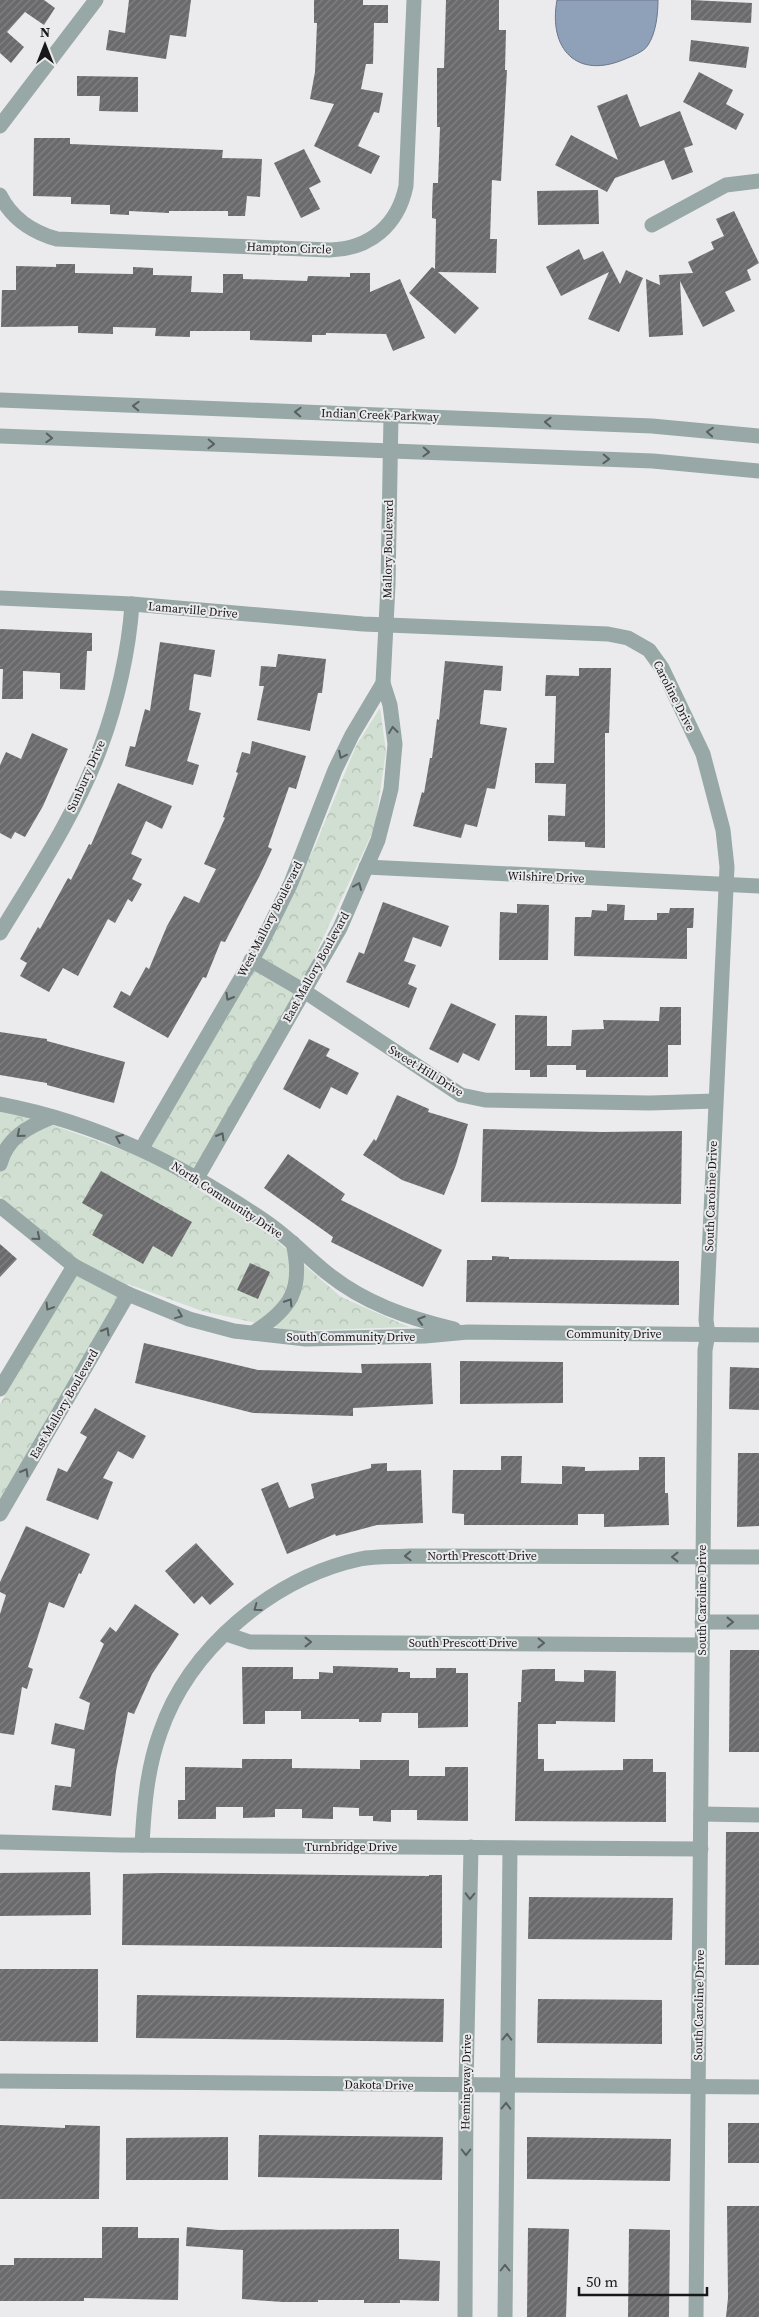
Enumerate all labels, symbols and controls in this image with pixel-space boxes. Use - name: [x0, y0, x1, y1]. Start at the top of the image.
- north arrow: [20, 20, 70, 70]
- text: N: [40, 22, 50, 42]
- street label: Hampton Circle: [246, 239, 332, 257]
- one-way arrow: [132, 400, 140, 411]
- street label: Indian Creek Parkway: [321, 405, 440, 425]
- one-way arrow: [294, 407, 302, 417]
- one-way arrow: [544, 417, 552, 427]
- one-way arrow: [706, 426, 714, 437]
- one-way arrow: [45, 433, 53, 443]
- one-way arrow: [208, 439, 215, 449]
- one-way arrow: [422, 447, 430, 457]
- one-way arrow: [602, 454, 610, 464]
- street label: Mallory Boulevard: [379, 499, 397, 599]
- street label: Lamarville Drive: [148, 598, 238, 622]
- street label: Caroline Drive: [649, 658, 699, 734]
- one-way arrow: [388, 725, 399, 733]
- street label: Sunbury Drive: [63, 737, 109, 815]
- one-way arrow: [338, 750, 348, 759]
- street label: West Mallory Boulevard: [234, 858, 306, 979]
- street label: Wilshire Drive: [507, 868, 585, 886]
- one-way arrow: [352, 882, 363, 891]
- street label: East Mallory Boulevard: [279, 909, 353, 1025]
- one-way arrow: [226, 992, 236, 1001]
- street label: Sweet Hill Drive: [385, 1042, 467, 1100]
- one-way arrow: [16, 1129, 25, 1138]
- one-way arrow: [215, 1132, 225, 1141]
- one-way arrow: [115, 1134, 124, 1145]
- street label: South Caroline Drive: [701, 1140, 721, 1252]
- street label: North Community Drive: [168, 1158, 286, 1242]
- one-way arrow: [32, 1231, 41, 1240]
- one-way arrow: [282, 1298, 292, 1307]
- one-way arrow: [45, 1302, 55, 1311]
- one-way arrow: [174, 1309, 183, 1319]
- one-way arrow: [417, 1315, 426, 1325]
- street label: Community Drive: [566, 1326, 662, 1342]
- one-way arrow: [100, 1328, 110, 1337]
- street label: South Community Drive: [287, 1329, 415, 1345]
- street label: East Mallory Boulevard: [26, 1346, 102, 1462]
- one-way arrow: [18, 1468, 28, 1477]
- street label: South Caroline Drive: [694, 1545, 710, 1655]
- street label: North Prescott Drive: [427, 1548, 537, 1564]
- one-way arrow: [404, 1551, 412, 1561]
- one-way arrow: [671, 1552, 679, 1562]
- one-way arrow: [253, 1602, 263, 1611]
- one-way arrow: [727, 1617, 735, 1627]
- street label: South Prescott Drive: [409, 1635, 517, 1651]
- one-way arrow: [305, 1637, 313, 1647]
- one-way arrow: [538, 1638, 545, 1648]
- street label: Turnbridge Drive: [305, 1839, 397, 1855]
- one-way arrow: [465, 1892, 475, 1900]
- street label: South Caroline Drive: [690, 1949, 708, 2061]
- one-way arrow: [502, 2033, 512, 2040]
- street label: Hemingway Drive: [457, 2034, 475, 2130]
- street label: Dakota Drive: [344, 2076, 414, 2094]
- one-way arrow: [501, 2102, 511, 2110]
- one-way arrow: [461, 2148, 471, 2156]
- one-way arrow: [500, 2264, 510, 2272]
- scale bar: [579, 2264, 706, 2296]
- text: 50 m: [586, 2271, 618, 2292]

